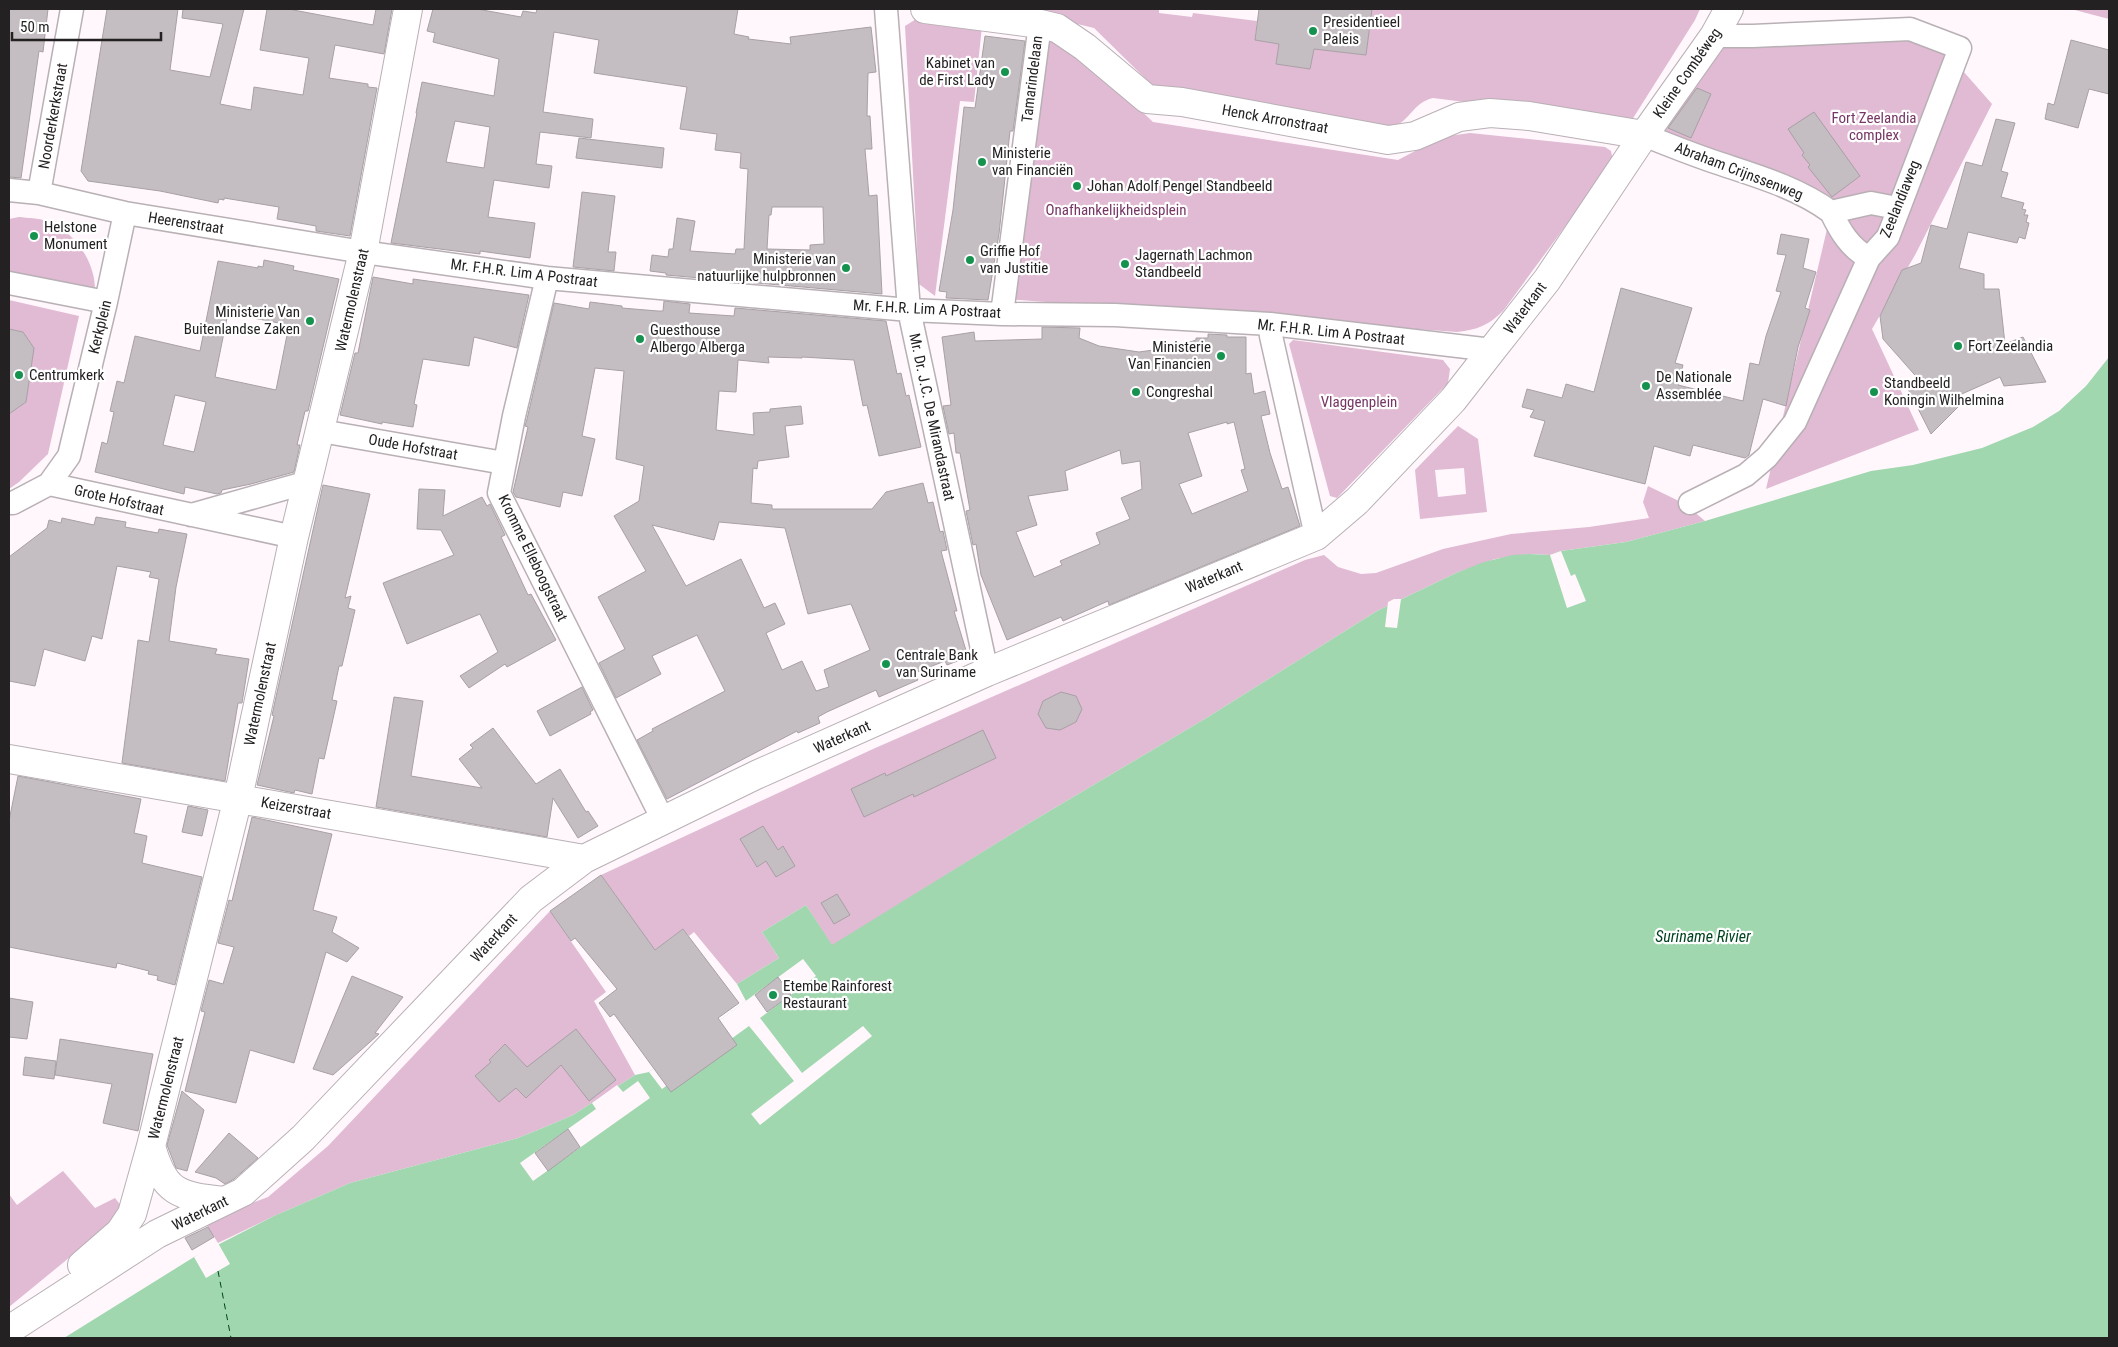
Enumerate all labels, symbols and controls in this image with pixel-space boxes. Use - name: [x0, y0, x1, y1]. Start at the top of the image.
- scale bar: [12, 10, 161, 42]
- place label: Presidentieel Paleis: [1323, 13, 1400, 48]
- text: 50 m: [20, 18, 50, 36]
- marker: Presidentieel Paleis: [1307, 25, 1319, 37]
- street label: Kleine Combéweg: [1649, 25, 1725, 121]
- street label: Tamarindelaan: [1018, 34, 1046, 124]
- place label: Kabinet van de First Lady: [919, 54, 995, 89]
- street label: Noorderkerkstraat: [35, 62, 71, 170]
- marker: Kabinet van de First Lady: [999, 66, 1011, 78]
- street label: Henck Arronstraat: [1220, 101, 1330, 137]
- park label: Fort Zeelandia complex: [1831, 109, 1917, 144]
- street label: Abraham Crijnssenweg: [1672, 138, 1806, 204]
- place label: Ministerie van Financiën: [992, 144, 1073, 179]
- marker: Ministerie van Financiën: [976, 156, 988, 168]
- street label: Zeelandiaweg: [1876, 158, 1924, 240]
- place label: Johan Adolf Pengel Standbeeld: [1087, 177, 1272, 195]
- marker: Johan Adolf Pengel Standbeeld: [1071, 180, 1083, 192]
- park label: Onafhankelijkheidsplein: [1045, 201, 1187, 219]
- street label: Heerenstraat: [147, 208, 225, 238]
- place label: Helstone Monument: [44, 218, 107, 253]
- marker: Helstone Monument: [28, 230, 40, 242]
- place label: Griffie Hof van Justitie: [980, 242, 1048, 277]
- place label: Jagernath Lachmon Standbeeld: [1135, 246, 1253, 281]
- street label: Watermolenstraat: [331, 247, 373, 353]
- place label: Ministerie van natuurlijke hulpbronnen: [697, 250, 836, 285]
- marker: Griffie Hof van Justitie: [964, 254, 976, 266]
- street label: Mr. F.H.R. Lim A Postraat: [449, 255, 599, 291]
- marker: Jagernath Lachmon Standbeeld: [1119, 258, 1131, 270]
- marker: Ministerie van natuurlijke hulpbronnen: [840, 262, 852, 274]
- street label: Waterkant: [1500, 279, 1550, 337]
- street label: Mr. F.H.R. Lim A Postraat: [853, 296, 1001, 322]
- street label: Kerkplein: [85, 298, 115, 356]
- place label: Ministerie Van Buitenlandse Zaken: [184, 303, 300, 338]
- marker: Ministerie Van Buitenlandse Zaken: [304, 315, 316, 327]
- street label: Mr. F.H.R. Lim A Postraat: [1256, 315, 1406, 349]
- place label: Guesthouse Albergo Alberga: [650, 321, 745, 356]
- street label: Mr. Dr. J.C. De Mirandastraat: [905, 332, 959, 502]
- marker: Guesthouse Albergo Alberga: [634, 333, 646, 345]
- place label: Fort Zeelandia: [1968, 337, 2053, 355]
- place label: Ministerie Van Financien: [1128, 338, 1211, 373]
- marker: Fort Zeelandia: [1952, 340, 1964, 352]
- marker: Ministerie Van Financien: [1215, 350, 1227, 362]
- place label: Centrumkerk: [29, 366, 105, 384]
- place label: De Nationale Assemblée: [1656, 368, 1732, 403]
- marker: Centrumkerk: [13, 369, 25, 381]
- place label: Standbeeld Koningin Wilhelmina: [1884, 374, 2004, 409]
- marker: De Nationale Assemblée: [1640, 380, 1652, 392]
- place label: Congreshal: [1146, 383, 1213, 401]
- marker: Congreshal: [1130, 386, 1142, 398]
- marker: Standbeeld Koningin Wilhelmina: [1868, 386, 1880, 398]
- park label: Vlaggenplein: [1321, 393, 1397, 411]
- street label: Oude Hofstraat: [367, 430, 459, 464]
- street label: Grote Hofstraat: [72, 481, 166, 519]
- street label: Kromme Elleboogstraat: [494, 492, 572, 624]
- street label: Waterkant: [1183, 557, 1245, 597]
- street label: Watermolenstraat: [240, 641, 280, 747]
- place label: Centrale Bank van Suriname: [896, 646, 978, 681]
- marker: Centrale Bank van Suriname: [880, 658, 892, 670]
- street label: Waterkant: [811, 717, 873, 757]
- street label: Keizerstraat: [260, 793, 332, 823]
- street label: Waterkant: [467, 910, 521, 966]
- water label: Suriname Rivier: [1655, 927, 1752, 946]
- place label: Etembe Rainforest Restaurant: [783, 977, 892, 1012]
- marker: Etembe Rainforest Restaurant: [767, 989, 779, 1001]
- street label: Watermolenstraat: [145, 1035, 187, 1141]
- street label: Waterkant: [169, 1192, 231, 1234]

